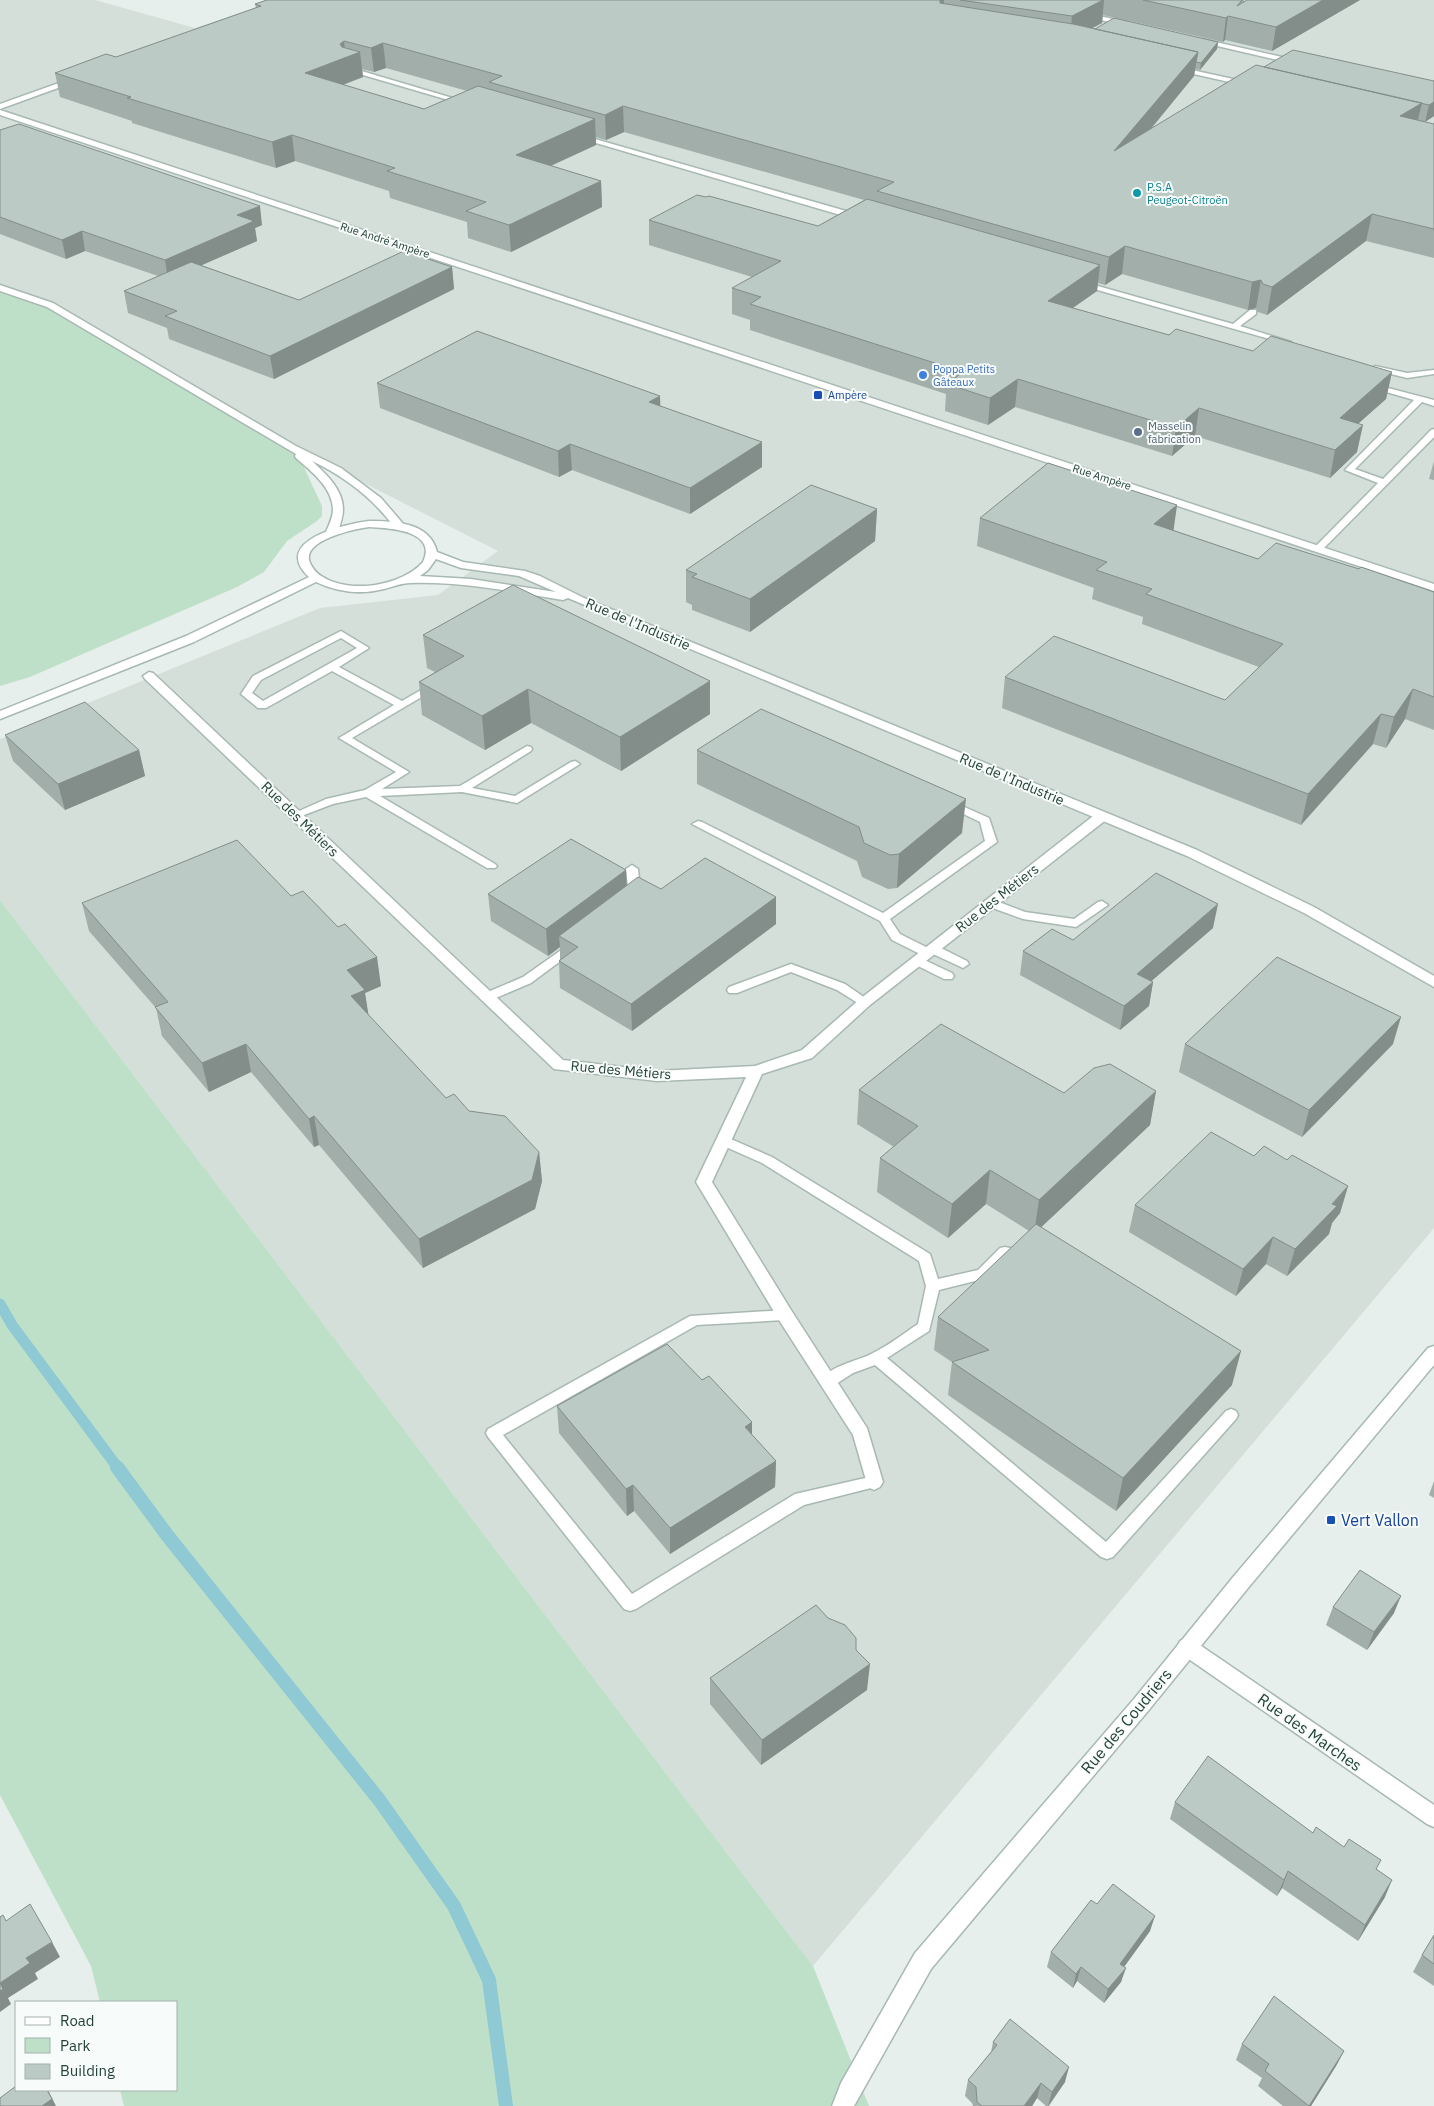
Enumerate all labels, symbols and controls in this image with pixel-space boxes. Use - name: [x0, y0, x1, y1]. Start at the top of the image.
- place label: P.S.A Peugeot-Citroën: [1147, 180, 1228, 207]
- marker: P.S.A Peugeot-Citroën: [1131, 187, 1143, 199]
- street label: Rue André Ampère: [338, 219, 432, 261]
- place label: Poppa Petits Gâteaux: [933, 362, 995, 389]
- marker: Poppa Petits Gâteaux: [917, 369, 929, 381]
- place label: Ampère: [828, 388, 867, 402]
- marker: Ampère: [812, 389, 824, 401]
- place label: Masselin fabrication: [1148, 419, 1201, 446]
- marker: Masselin fabrication: [1132, 426, 1144, 438]
- street label: Rue Ampère: [1071, 461, 1133, 493]
- street label: Rue de l'Industrie: [583, 594, 693, 654]
- street label: Rue de l'Industrie: [957, 749, 1067, 809]
- street label: Rue des Métiers: [257, 777, 343, 861]
- street label: Rue des Métiers: [952, 860, 1042, 936]
- street label: Rue des Métiers: [570, 1057, 672, 1083]
- place label: Vert Vallon: [1341, 1510, 1419, 1530]
- marker: Vert Vallon: [1325, 1514, 1337, 1526]
- street label: Rue des Coudriers: [1076, 1664, 1176, 1778]
- street label: Rue des Marches: [1254, 1689, 1366, 1775]
- legend: [15, 2001, 178, 2091]
- text: Road: [60, 2011, 95, 2030]
- text: Park: [60, 2036, 90, 2055]
- text: Building: [60, 2061, 115, 2080]

